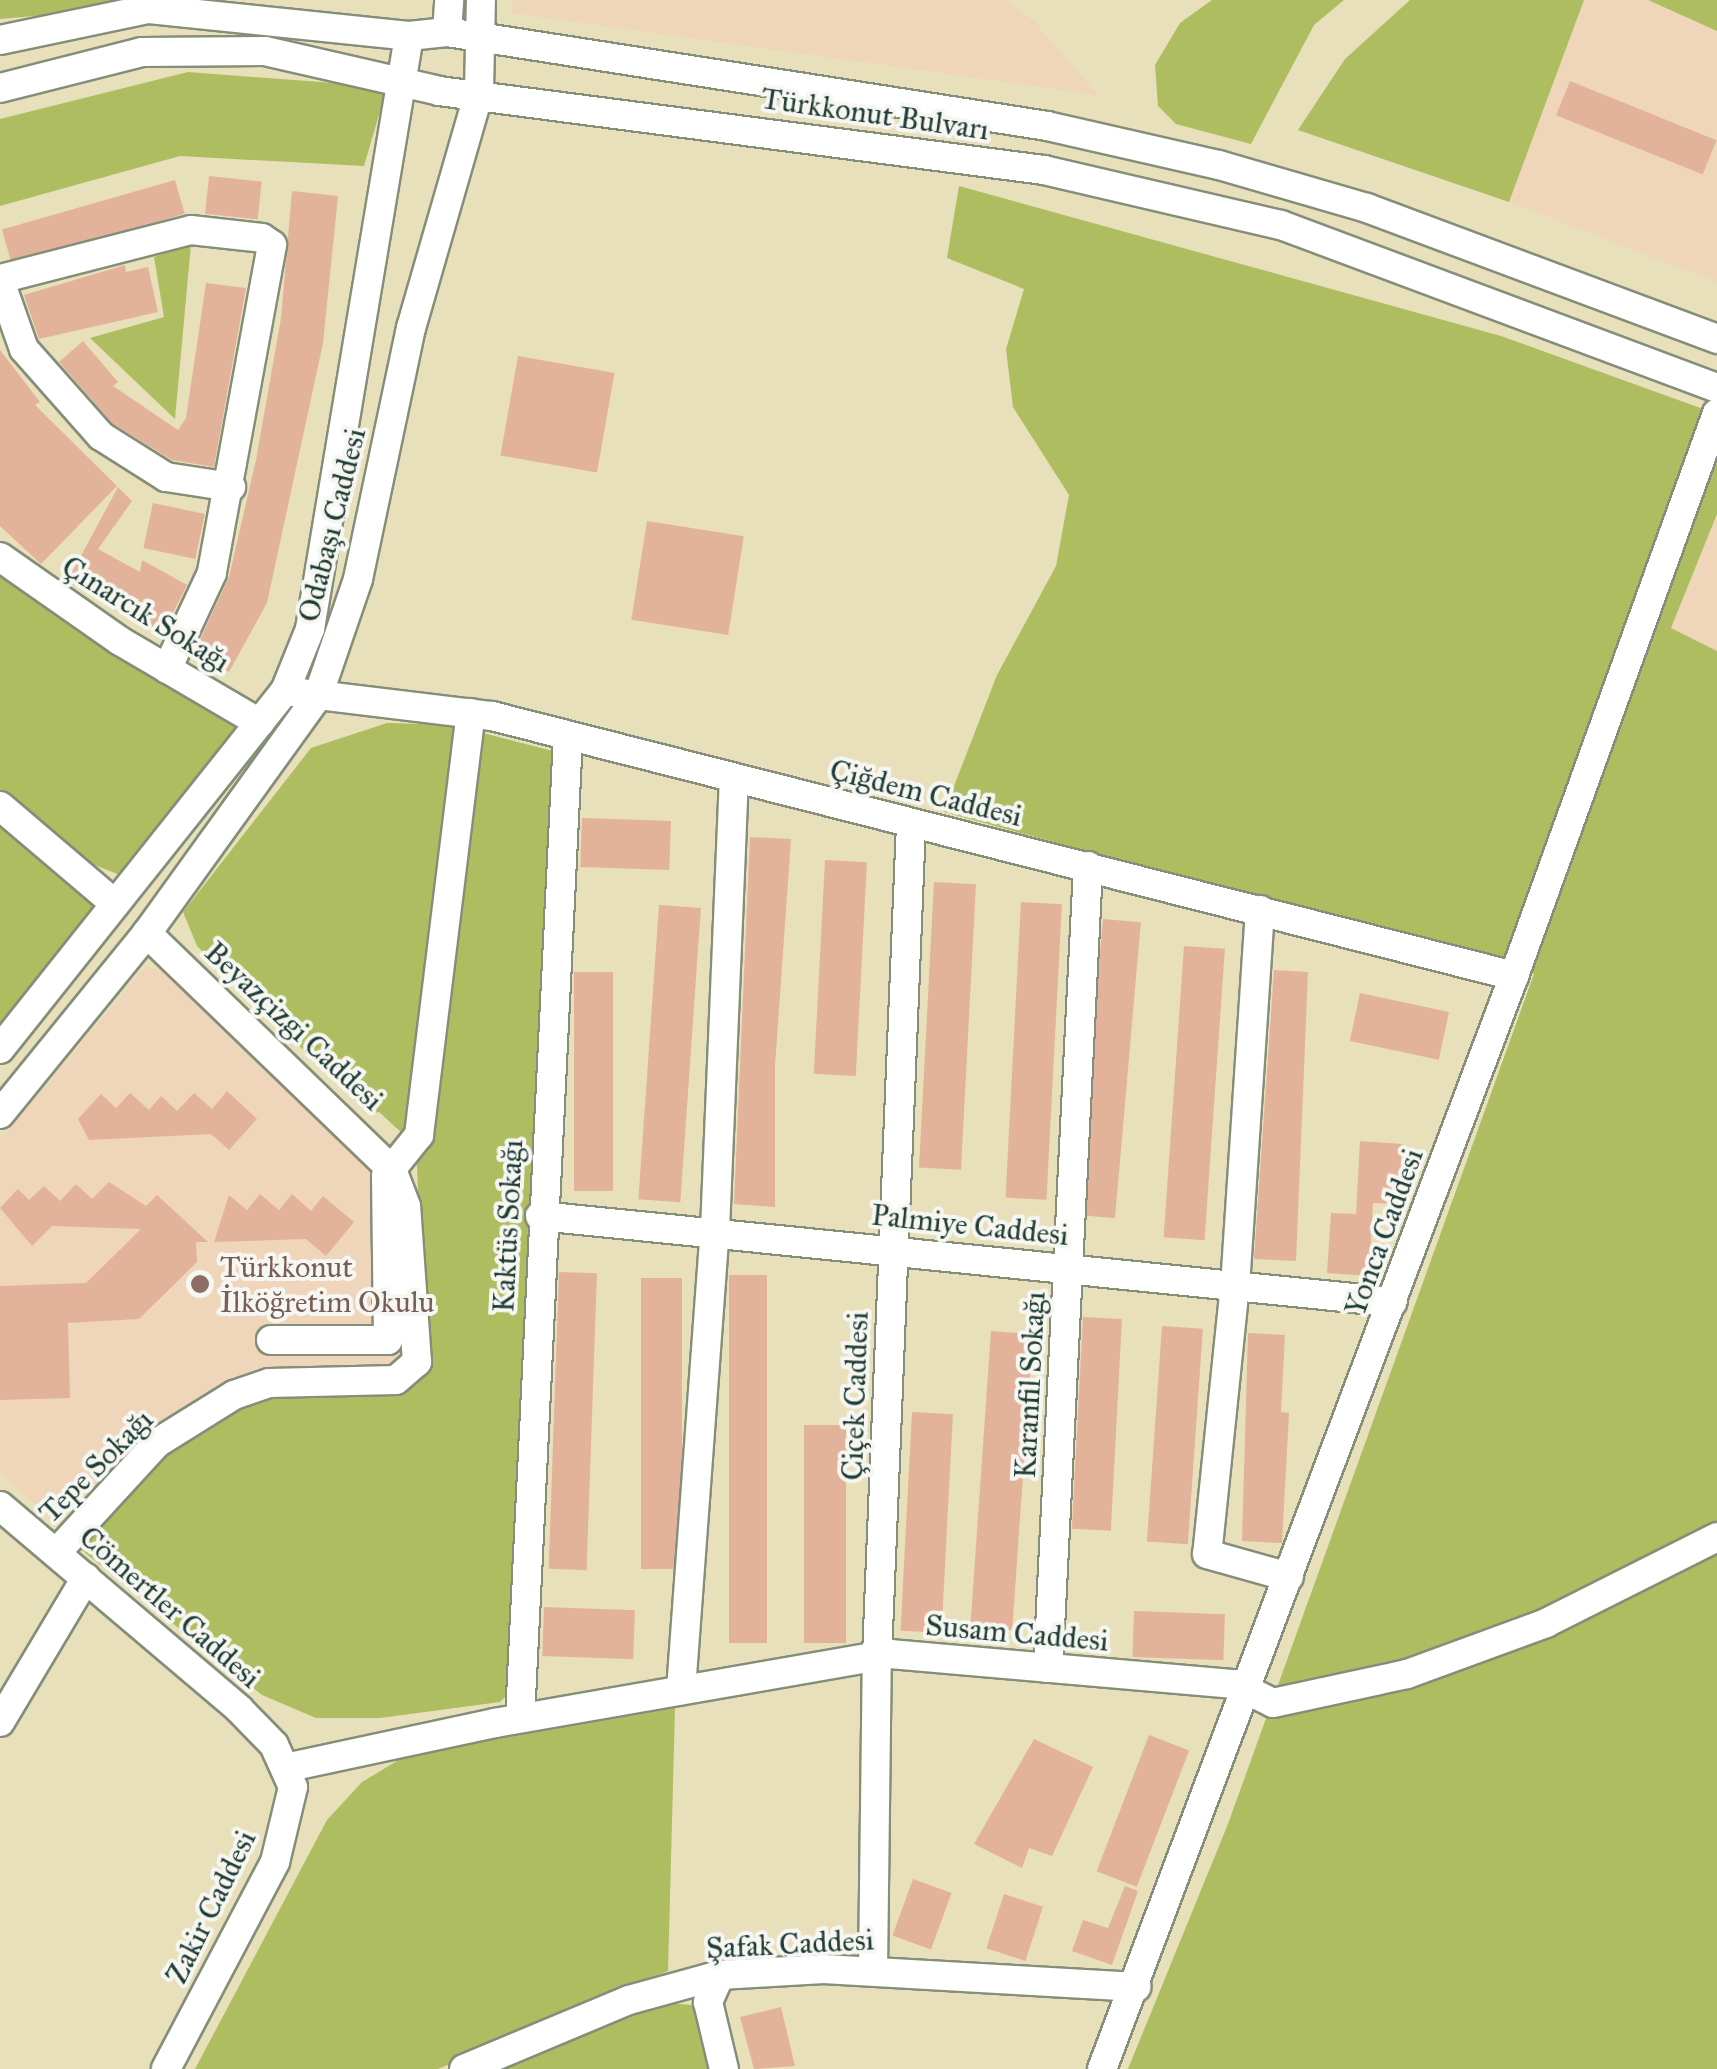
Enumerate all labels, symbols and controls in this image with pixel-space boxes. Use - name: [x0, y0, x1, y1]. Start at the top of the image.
- street label: Türkkonut Bulvarı: [759, 80, 991, 148]
- street label: Odabaşı Caddesi: [291, 424, 373, 626]
- street label: Çınarcık Sokağı: [55, 548, 237, 680]
- street label: Çiğdem Caddesi: [826, 752, 1026, 834]
- street label: Beyazçizgi Caddesi: [197, 934, 391, 1118]
- street label: Kaktüs Sokağı: [485, 1139, 531, 1313]
- street label: Yonca Caddesi: [1337, 1143, 1431, 1321]
- street label: Palmiye Caddesi: [870, 1197, 1070, 1253]
- place label: Türkkonut İlköğretim Okulu: [220, 1249, 435, 1320]
- marker: Türkkonut İlköğretim Okulu: [189, 1273, 211, 1295]
- street label: Karanfil Sokağı: [1007, 1291, 1053, 1479]
- street label: Çiçek Caddesi: [834, 1311, 876, 1481]
- street label: Tepe Sokağı: [32, 1402, 160, 1530]
- street label: Cömertler Caddesi: [72, 1519, 268, 1695]
- street label: Susam Caddesi: [924, 1607, 1110, 1659]
- street label: Zakir Caddesi: [158, 1824, 264, 1990]
- street label: Şafak Caddesi: [705, 1922, 875, 1966]

